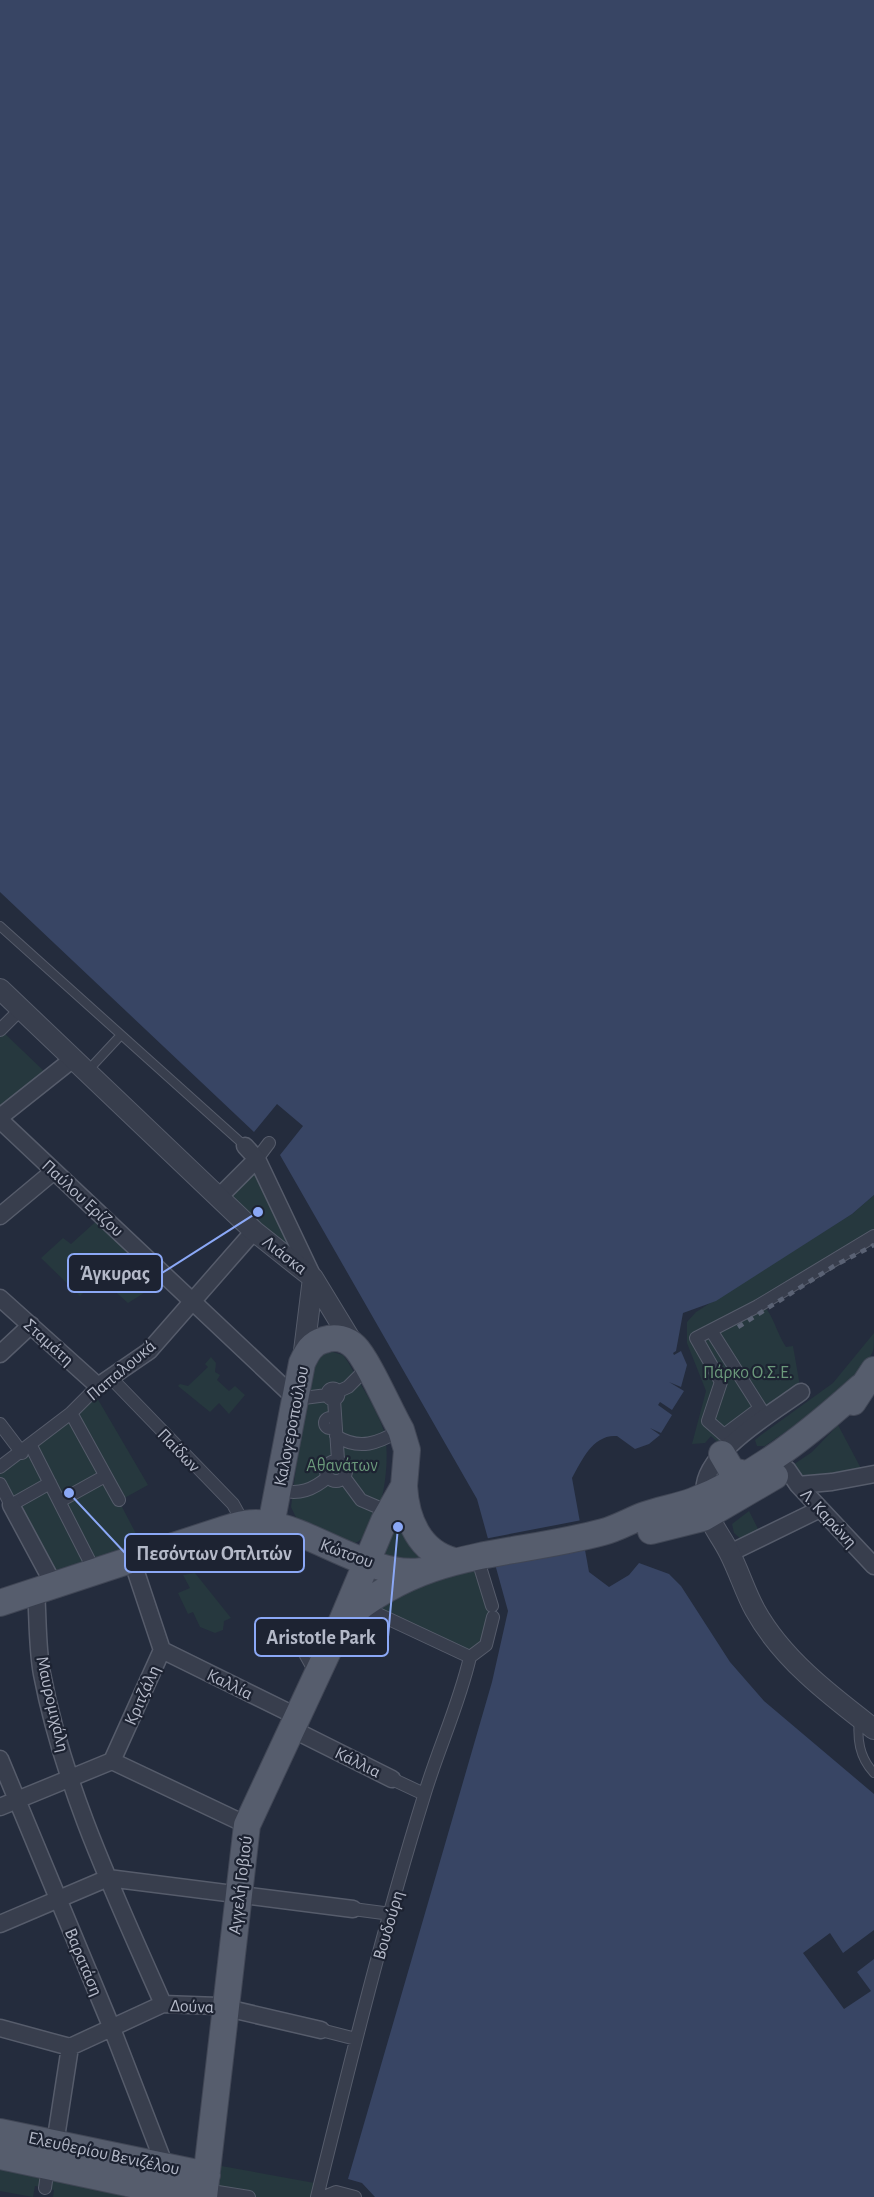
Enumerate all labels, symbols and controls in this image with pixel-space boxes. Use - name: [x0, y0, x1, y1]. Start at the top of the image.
- street label: Παύλου Ερίζου: [38, 1156, 127, 1241]
- street label: Λιάσκα: [259, 1233, 310, 1279]
- callout: Άγκυρας: [68, 1254, 162, 1292]
- text: Άγκυρας: [80, 1264, 150, 1284]
- street label: Σταμάτη: [20, 1316, 77, 1370]
- street label: Παπαλουκά: [84, 1337, 159, 1405]
- park label: Πάρκο Ο.Σ.Ε.: [703, 1364, 793, 1382]
- street label: Καλογεροπούλου: [271, 1365, 312, 1488]
- street label: Παίδων: [154, 1425, 204, 1476]
- park label: Αθανάτων: [306, 1457, 378, 1475]
- street label: Λ. Καρώνη: [797, 1486, 860, 1552]
- callout: Πεσόντων Οπλιτών: [125, 1534, 304, 1572]
- street label: Κώτσου: [318, 1536, 376, 1572]
- text: Πεσόντων Οπλιτών: [136, 1544, 292, 1564]
- callout: Aristotle Park: [255, 1618, 388, 1656]
- text: Aristotle Park: [266, 1628, 376, 1648]
- street label: Μαυρομιχάλη: [32, 1655, 72, 1754]
- street label: Κριτζάλη: [122, 1663, 164, 1728]
- street label: Καλλία: [204, 1665, 256, 1704]
- street label: Κάλλια: [332, 1744, 383, 1782]
- street label: Αγγελή Γοβιού: [226, 1835, 256, 1935]
- street label: Βουδούρη: [371, 1889, 407, 1962]
- street label: Βαρατάση: [61, 1926, 105, 1999]
- street label: Δούνα: [170, 1997, 214, 2017]
- street label: Ελευθερίου Βενιζέλου: [27, 2128, 181, 2179]

